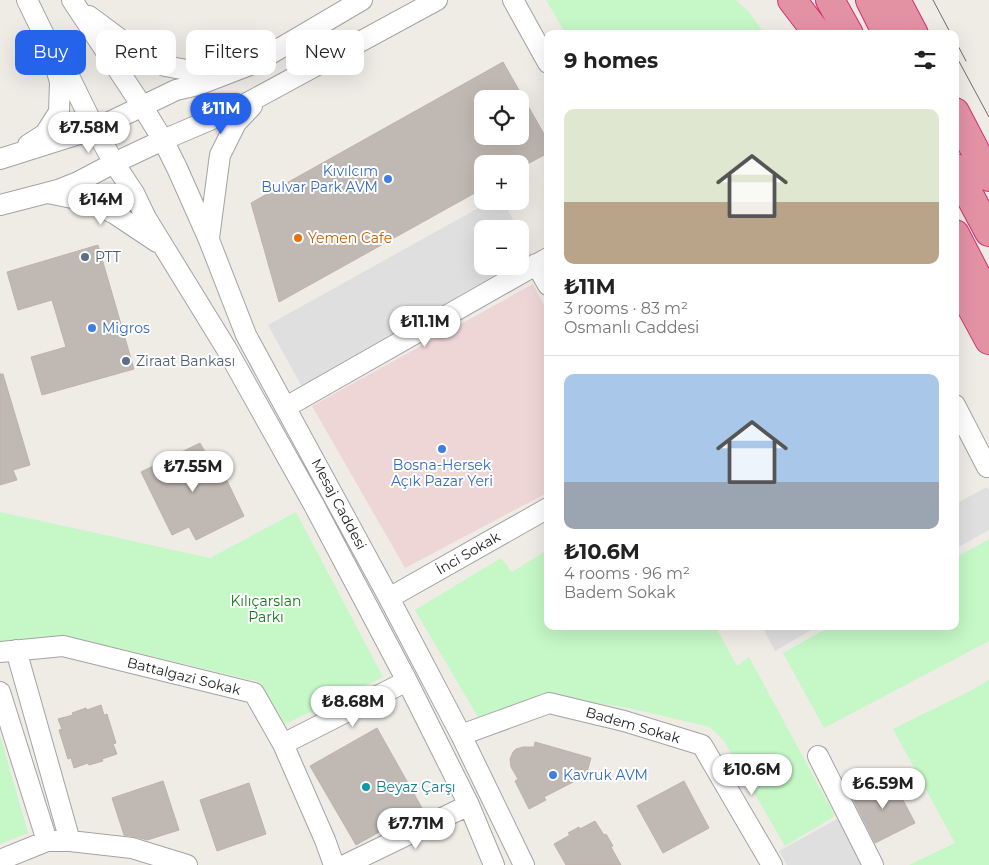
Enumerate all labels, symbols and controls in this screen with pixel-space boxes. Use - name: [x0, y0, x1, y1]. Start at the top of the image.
- chip: Buy: [15, 30, 86, 75]
- chip: Rent: [96, 30, 176, 75]
- chip: Filters: [186, 30, 276, 75]
- chip: New: [286, 30, 364, 75]
- icon: filters: [911, 46, 939, 74]
- text: 9 homes: [564, 48, 658, 73]
- map controls: [474, 90, 529, 275]
- button: locate: [474, 90, 529, 145]
- pin: ₺11M: [191, 92, 251, 135]
- text: ₺11M: [201, 99, 241, 118]
- pin: ₺7.58M: [48, 112, 130, 154]
- text: ₺7.58M: [59, 118, 119, 137]
- icon: home: [707, 141, 797, 231]
- button: +: [474, 155, 529, 210]
- place label: Kıvılcım Bulvar Park AVM: [261, 162, 378, 196]
- marker: Kıvılcım Bulvar Park AVM: [382, 173, 394, 185]
- pin: ₺14M: [71, 184, 131, 226]
- text: ₺14M: [79, 190, 123, 209]
- button: −: [474, 220, 529, 275]
- place label: Yemen Cafe: [308, 229, 392, 247]
- marker: Yemen Cafe: [292, 232, 304, 244]
- place label: PTT: [95, 248, 121, 266]
- marker: PTT: [79, 251, 91, 263]
- text: ₺11M: [564, 274, 615, 299]
- text: 3 rooms · 83 m²: [564, 299, 688, 318]
- pin: ₺11.1M: [384, 306, 466, 348]
- text: ₺11.1M: [400, 312, 450, 331]
- text: Osmanlı Caddesi: [564, 318, 699, 337]
- place label: Migros: [102, 319, 150, 337]
- marker: Migros: [86, 322, 98, 334]
- place label: Ziraat Bankası: [136, 352, 235, 370]
- marker: Ziraat Bankası: [120, 355, 132, 367]
- icon: home: [707, 407, 797, 497]
- marker: Bosna-Hersek Açık Pazar Yeri: [436, 443, 448, 455]
- pin: ₺7.55M: [152, 450, 234, 493]
- street label: Mesaj Caddesi: [307, 455, 371, 553]
- place label: Bosna-Hersek Açık Pazar Yeri: [391, 456, 493, 490]
- text: ₺7.55M: [164, 457, 222, 476]
- street label: İnci Sokak: [433, 527, 504, 579]
- text: ₺10.6M: [564, 539, 640, 564]
- text: 4 rooms · 96 m²: [564, 564, 690, 583]
- text: Badem Sokak: [564, 583, 675, 602]
- park label: Kılıçarslan Parkı: [230, 592, 302, 626]
- street label: Battalgazi Sokak: [125, 653, 243, 699]
- pin: ₺8.68M: [312, 686, 394, 728]
- text: ₺8.68M: [322, 692, 384, 711]
- street label: Badem Sokak: [584, 703, 683, 747]
- pin: ₺10.6M: [711, 754, 793, 796]
- text: ₺10.6M: [723, 760, 781, 779]
- place label: Kavruk AVM: [563, 766, 648, 784]
- pin: ₺6.59M: [842, 768, 924, 810]
- marker: Kavruk AVM: [547, 769, 559, 781]
- text: ₺6.59M: [852, 774, 914, 793]
- place label: Beyaz Çarşı: [376, 778, 456, 796]
- marker: Beyaz Çarşı: [360, 781, 372, 793]
- pin: ₺7.71M: [375, 808, 457, 850]
- text: ₺7.71M: [388, 814, 444, 833]

